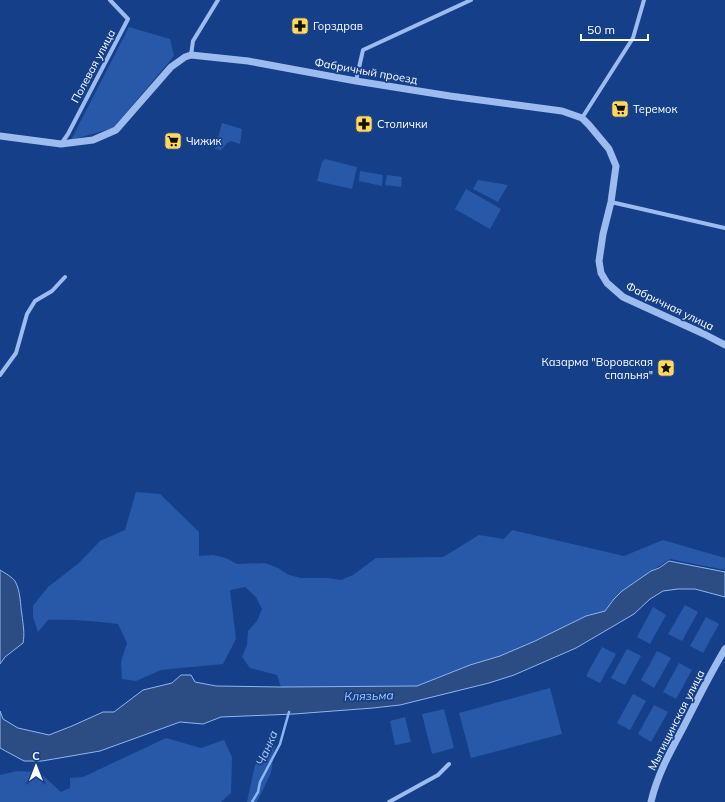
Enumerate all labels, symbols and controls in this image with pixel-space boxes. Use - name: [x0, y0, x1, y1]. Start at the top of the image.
- pharmacy icon: Горздрав: [290, 16, 310, 36]
- scale bar: [581, 16, 648, 42]
- place label: Горздрав: [313, 19, 363, 33]
- text: 50 m: [587, 22, 615, 37]
- street label: Полевая улица: [68, 27, 118, 105]
- street label: Фабричный проезд: [313, 55, 419, 87]
- supermarket icon: Теремок: [610, 99, 630, 119]
- place label: Теремок: [633, 102, 677, 116]
- pharmacy icon: Столички: [354, 114, 374, 134]
- place label: Столички: [377, 117, 427, 131]
- supermarket icon: Чижик: [163, 131, 183, 151]
- place label: Чижик: [186, 134, 222, 148]
- street label: Фабричная улица: [624, 279, 716, 333]
- place label: Казарма "Воровская спальня": [541, 355, 653, 382]
- place icon: Казарма "Воровская спальня": [656, 358, 676, 378]
- street label: Мытищинская улица: [645, 667, 707, 773]
- water label: Клязьма: [344, 687, 394, 704]
- water label: Чанка: [252, 728, 281, 768]
- north arrow: [16, 746, 56, 786]
- text: С: [32, 749, 40, 763]

